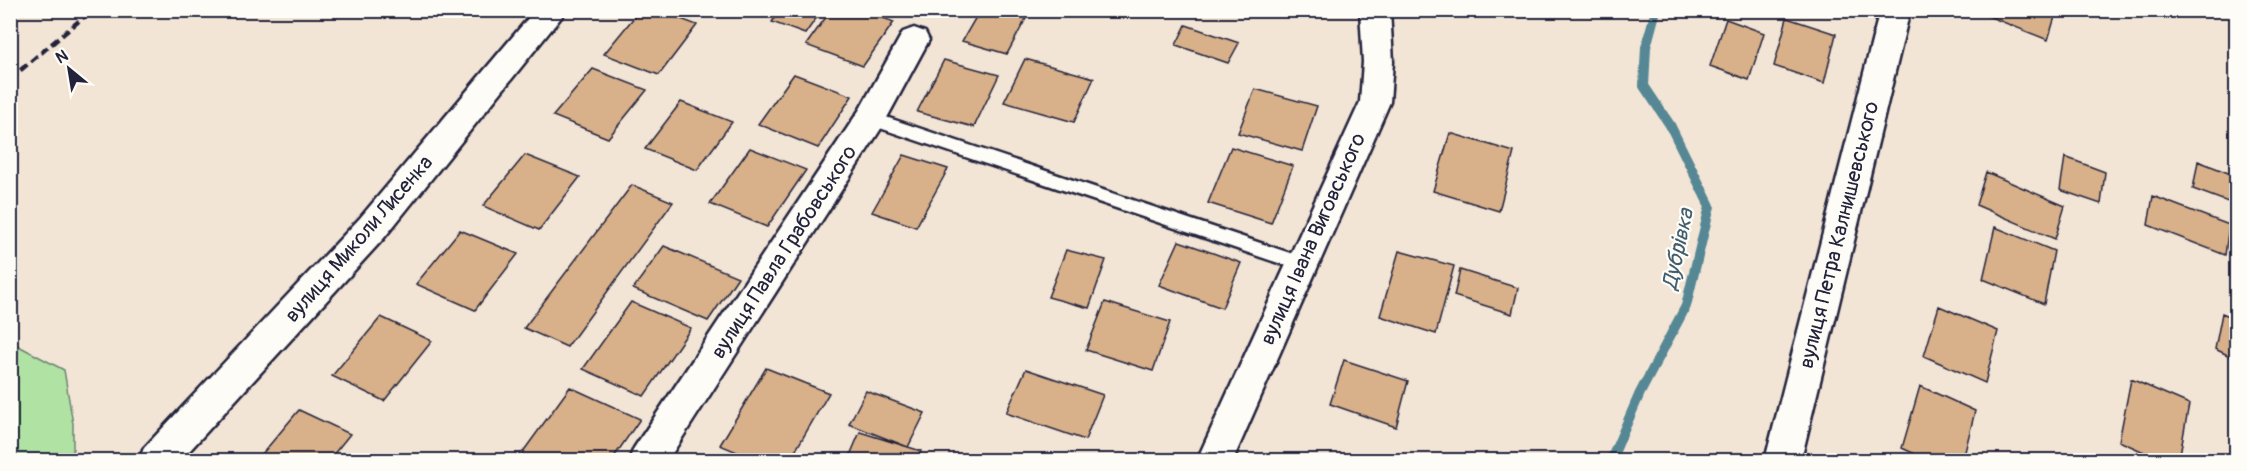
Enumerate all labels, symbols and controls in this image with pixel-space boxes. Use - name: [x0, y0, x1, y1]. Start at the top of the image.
- north arrow: [39, 39, 99, 99]
- text: N: [52, 45, 72, 68]
- street label: вулиця Петра Калнишевського: [1793, 99, 1885, 371]
- street label: вулиця Івана Виговського: [1254, 129, 1372, 349]
- street label: вулиця Павла Грабовського: [705, 140, 863, 364]
- street label: вулиця Миколи Лисенка: [279, 150, 439, 328]
- water label: Дубрівка: [1656, 204, 1701, 293]

